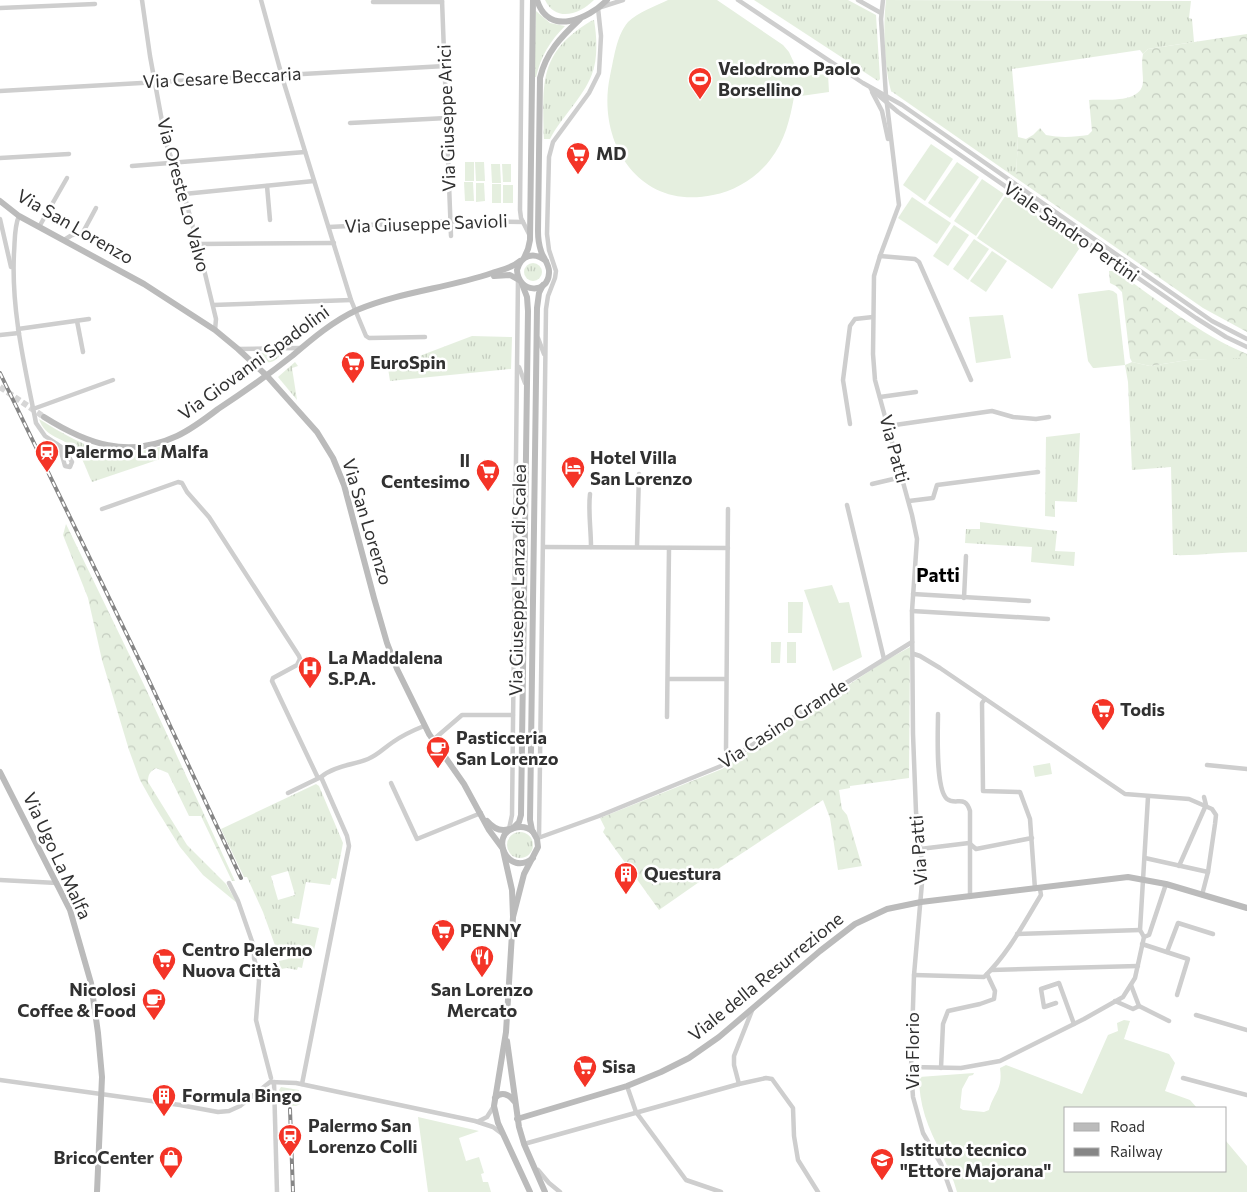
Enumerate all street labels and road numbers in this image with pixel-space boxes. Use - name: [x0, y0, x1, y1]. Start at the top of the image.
- street label: Via Giuseppe Arici: [432, 44, 460, 192]
- street label: Via Cesare Beccaria: [142, 62, 302, 92]
- street label: Via Oreste Lo Valvo: [153, 115, 215, 274]
- street label: Viale Sandro Pertini: [1000, 176, 1144, 286]
- street label: Via San Lorenzo: [13, 184, 138, 268]
- street label: Via Giuseppe Savioli: [344, 209, 508, 237]
- street label: Via Giovanni Spadolini: [174, 300, 333, 424]
- street label: Via Patti: [875, 412, 915, 485]
- street label: Via San Lorenzo: [338, 456, 398, 588]
- street label: Via Giuseppe Lanza di Scalea: [504, 464, 530, 696]
- street label: Via Casino Grande: [714, 673, 851, 773]
- street label: Via Ugo La Malfa: [19, 789, 97, 922]
- street label: Via Patti: [905, 814, 931, 886]
- street label: Viale della Resurrezione: [684, 907, 847, 1045]
- street label: Via Florio: [901, 1012, 923, 1090]

